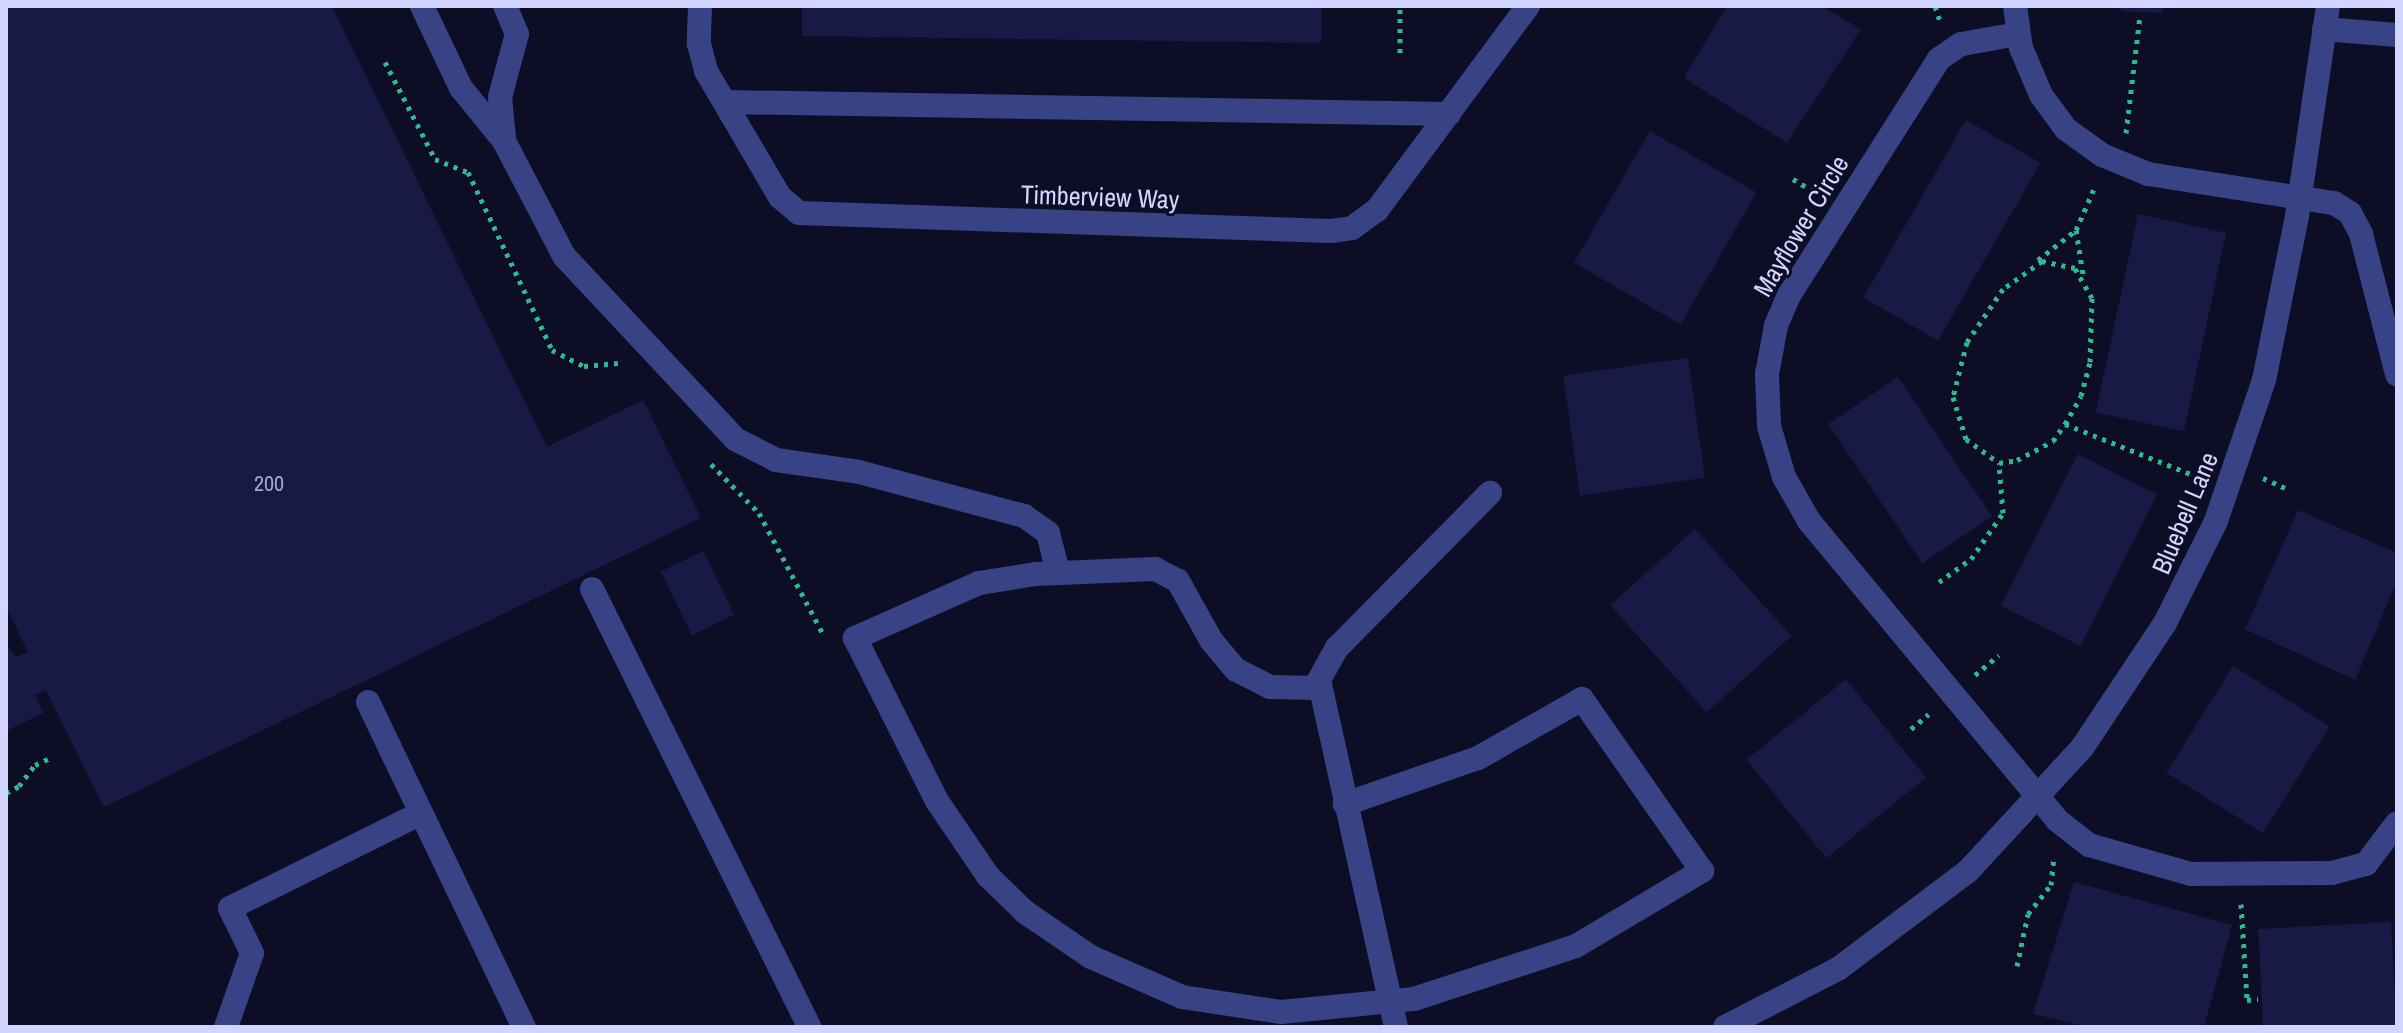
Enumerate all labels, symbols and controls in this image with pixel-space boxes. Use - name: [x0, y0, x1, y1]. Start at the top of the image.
- street label: Mayflower Circle: [1747, 150, 1855, 302]
- street label: Timberview Way: [1020, 179, 1180, 215]
- street label: Bluebell Lane: [2145, 447, 2225, 579]
- house number: 200: [254, 471, 284, 497]

